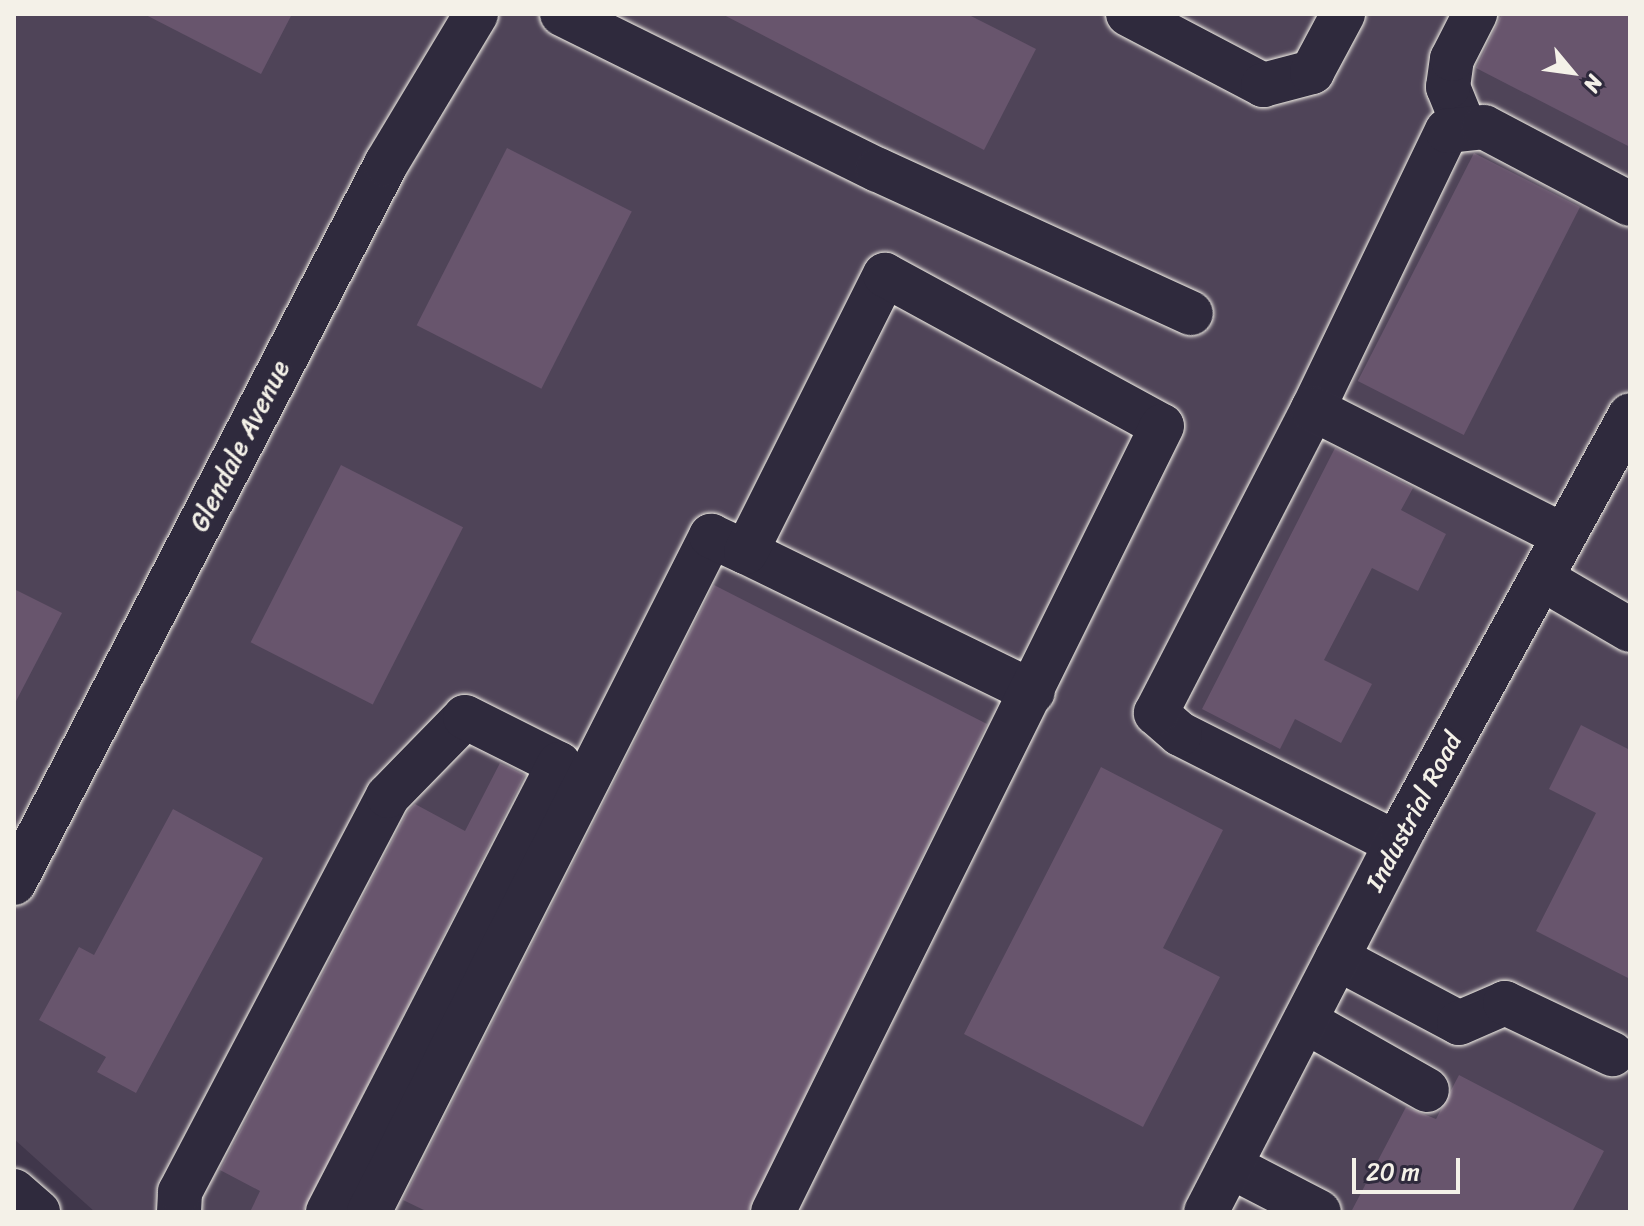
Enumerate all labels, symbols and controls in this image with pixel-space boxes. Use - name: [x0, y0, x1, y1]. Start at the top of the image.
- north arrow: [1532, 32, 1612, 112]
- text: N: [1573, 68, 1614, 100]
- street label: Glendale Avenue: [184, 355, 296, 537]
- street label: Industrial Road: [1359, 728, 1469, 896]
- scale bar: [1356, 1142, 1464, 1192]
- text: 20 m: [1366, 1151, 1420, 1193]

